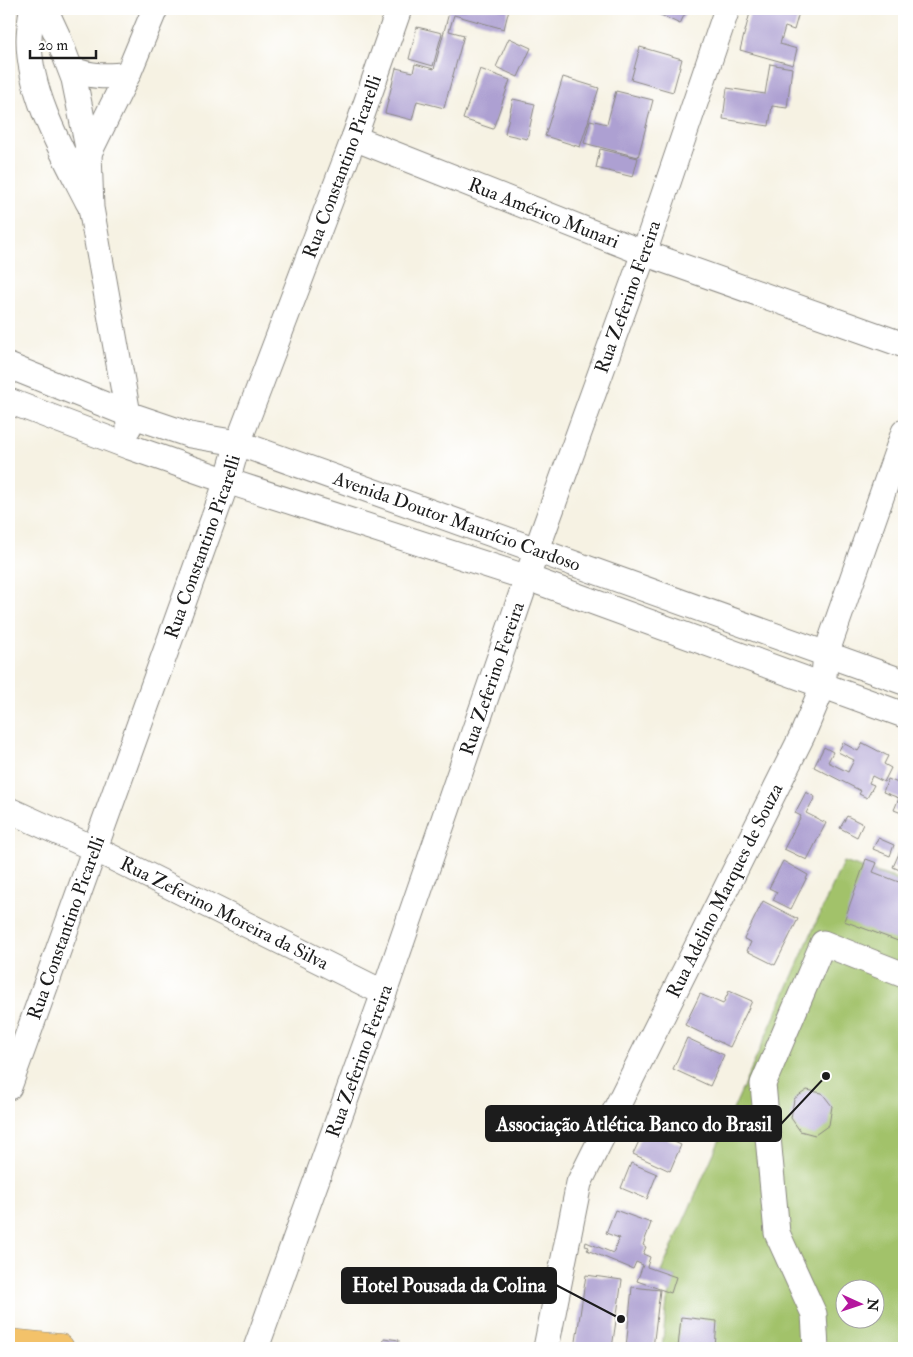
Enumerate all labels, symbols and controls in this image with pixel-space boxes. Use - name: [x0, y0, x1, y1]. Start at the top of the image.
- scale bar: [30, 28, 96, 60]
- text: 20 m: [38, 36, 68, 55]
- street label: Rua Constantino Picarelli: [297, 72, 387, 262]
- street label: Rua Américo Munari: [465, 172, 623, 254]
- street label: Rua Zeferino Fereira: [590, 217, 666, 377]
- street label: Rua Constantino Picarelli: [159, 452, 246, 642]
- street label: Avenida Doutor Maurício Cardoso: [329, 466, 584, 577]
- street label: Rua Zeferino Fereira: [455, 598, 530, 758]
- street label: Rua Adelino Marques de Souza: [661, 779, 788, 1002]
- street label: Rua Constantino Picarelli: [22, 833, 110, 1023]
- street label: Rua Zeferino Moreira da Silva: [116, 851, 333, 976]
- street label: Rua Zeferino Fereira: [321, 981, 398, 1141]
- callout: Associação Atlética Banco do Brasil: [486, 1106, 781, 1141]
- text: Associação Atlética Banco do Brasil: [495, 1112, 773, 1137]
- callout: Hotel Pousada da Colina: [342, 1268, 556, 1303]
- text: Hotel Pousada da Colina: [352, 1273, 547, 1298]
- north arrow: [836, 1280, 886, 1330]
- text: N: [864, 1297, 881, 1312]

